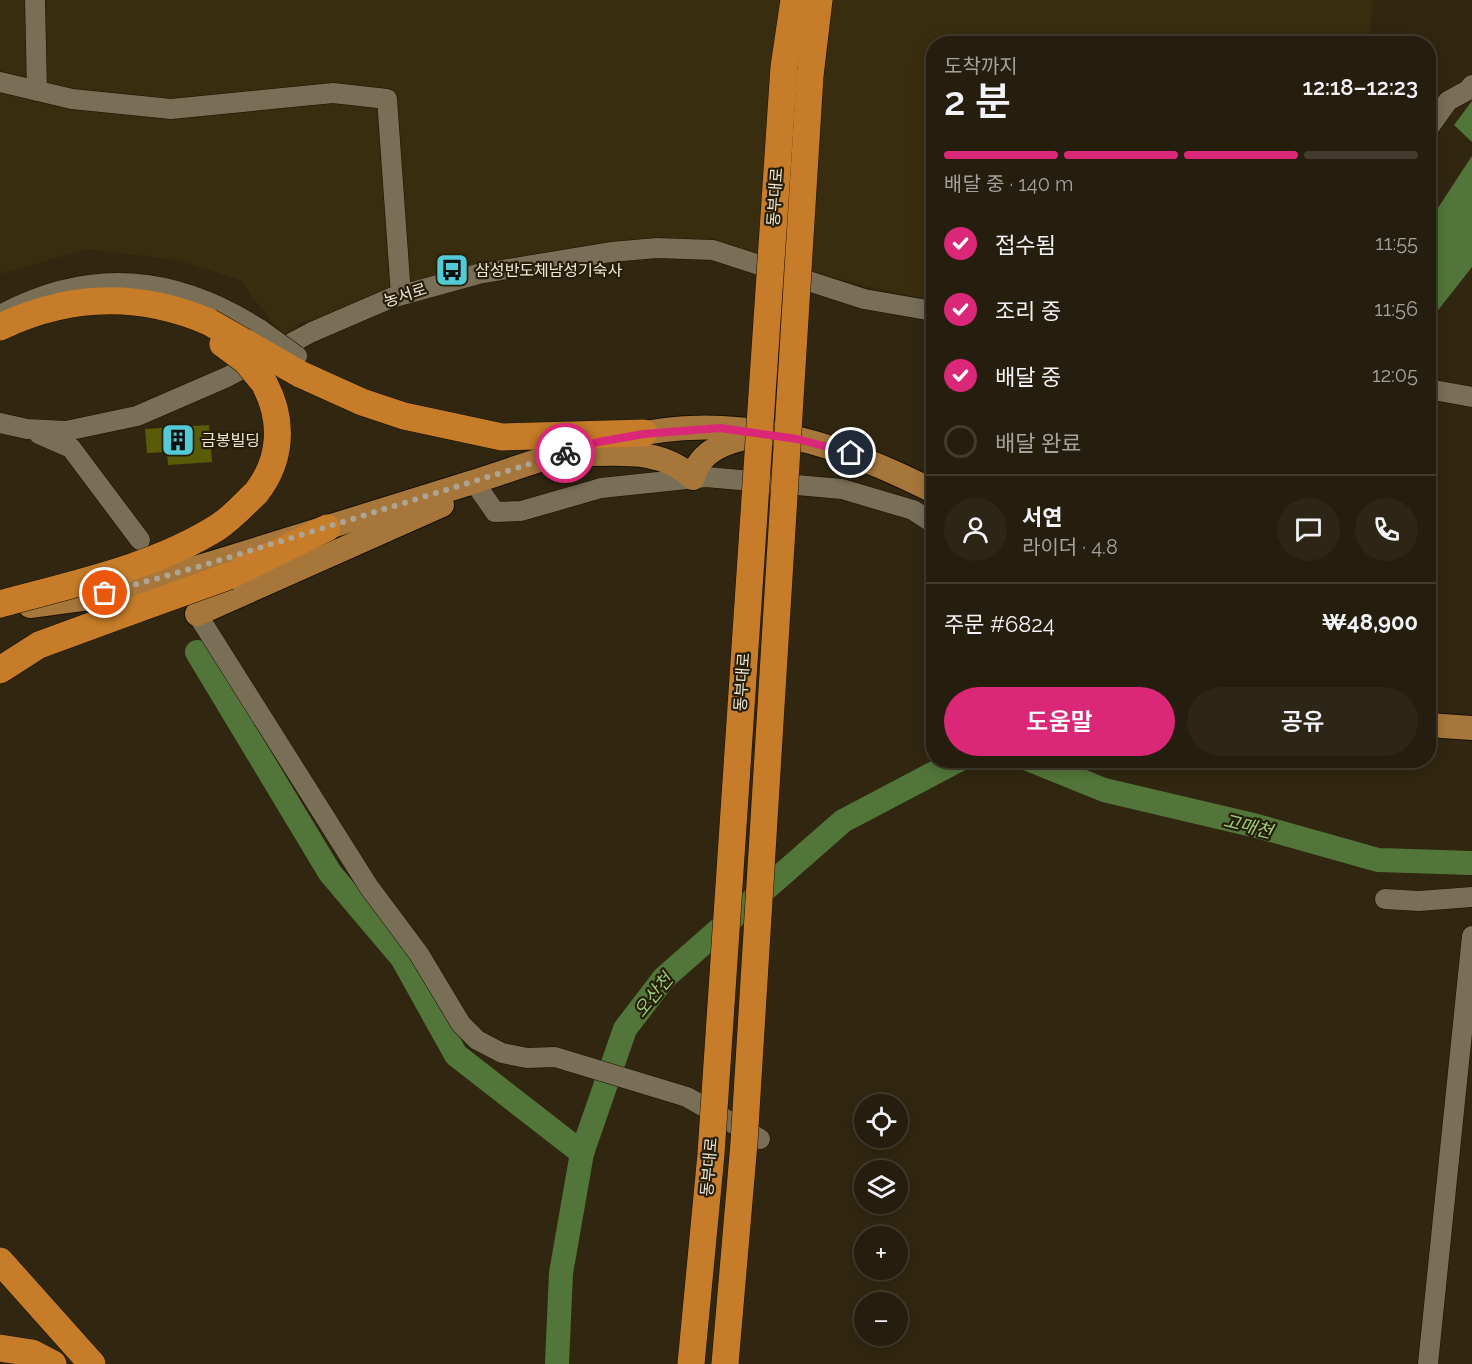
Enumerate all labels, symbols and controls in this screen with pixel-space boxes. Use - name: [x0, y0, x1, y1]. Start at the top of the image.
- text: 도착까지: [944, 54, 1018, 78]
- text: 12:18–12:23: [1303, 74, 1418, 100]
- text: 2 분: [944, 78, 1011, 124]
- street label: 동부대로: [763, 167, 787, 227]
- text: 배달 중 · 140 m: [944, 172, 1073, 196]
- icon: check: [944, 227, 977, 260]
- text: 11:55: [1375, 231, 1418, 255]
- text: 접수됨: [995, 232, 1056, 258]
- bus stop icon: 삼성반도체남성기숙사: [434, 252, 470, 288]
- place label: 삼성반도체남성기숙사: [475, 261, 622, 280]
- street label: 농서로: [381, 279, 429, 311]
- icon: check: [944, 293, 977, 326]
- text: 11:56: [1374, 297, 1418, 321]
- text: 조리 중: [995, 298, 1061, 324]
- icon: check: [944, 359, 977, 392]
- text: 12:05: [1372, 363, 1418, 387]
- text: 배달 중: [995, 364, 1061, 390]
- building icon: 금봉빌딩: [160, 422, 196, 458]
- courier: [535, 423, 595, 483]
- pin: [825, 427, 876, 478]
- text: 배달 완료: [995, 430, 1082, 456]
- place label: 금봉빌딩: [201, 431, 260, 450]
- icon: home: [834, 436, 867, 469]
- icon: bike: [549, 437, 582, 470]
- button: person: [944, 498, 1007, 561]
- button: chat: [1277, 498, 1340, 561]
- button: phone: [1355, 498, 1418, 561]
- text: 서연: [1022, 504, 1062, 530]
- text: 라이더 · 4.8: [1022, 535, 1118, 559]
- pin: [79, 567, 130, 618]
- icon: bag: [88, 576, 121, 609]
- text: ₩48,900: [1322, 609, 1418, 635]
- text: 주문 #6824: [944, 611, 1055, 637]
- street label: 동부대로: [730, 652, 754, 712]
- button: 도움말: [944, 687, 1175, 756]
- button: 공유: [1187, 687, 1418, 756]
- water label: 고매천: [1221, 810, 1277, 843]
- water label: 오산천: [629, 967, 678, 1021]
- map controls: [854, 1094, 908, 1346]
- button: locate: [854, 1094, 908, 1148]
- street label: 동부대로: [697, 1137, 721, 1197]
- button: layers: [854, 1160, 908, 1214]
- button: +: [854, 1226, 908, 1280]
- button: −: [854, 1292, 908, 1346]

